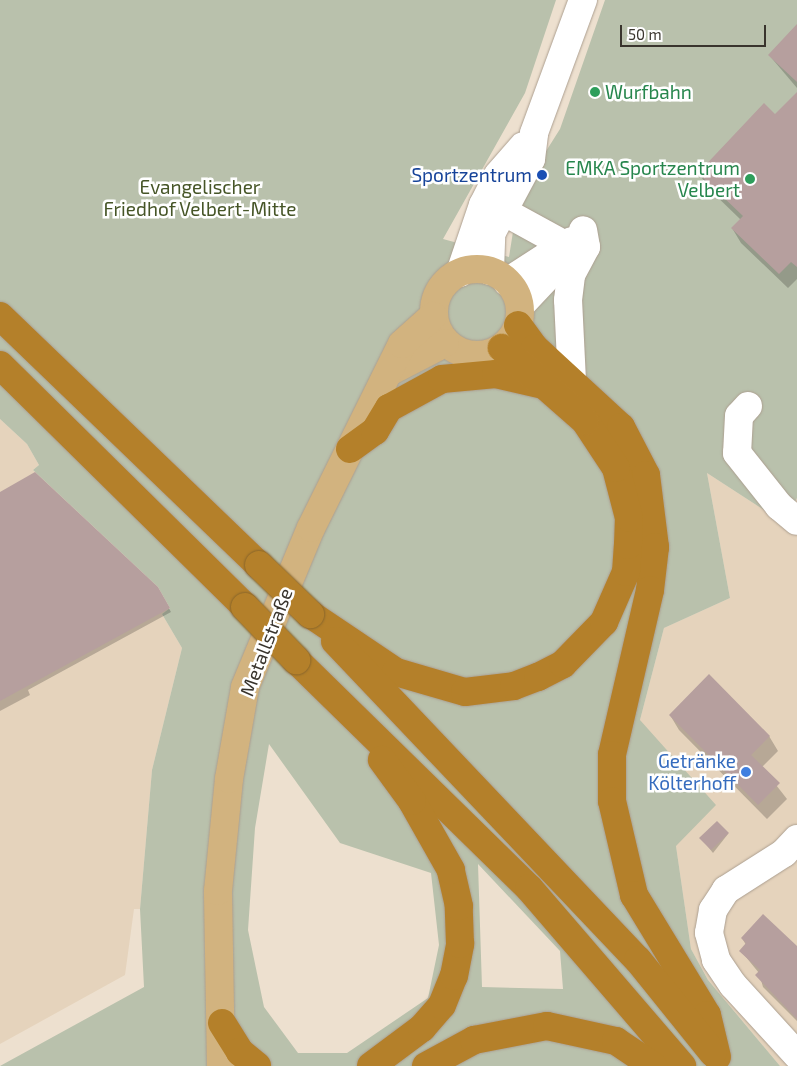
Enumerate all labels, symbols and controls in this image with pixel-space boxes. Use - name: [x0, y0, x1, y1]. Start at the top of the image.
- scale bar: [622, 15, 768, 47]
- text: 50 m: [628, 25, 662, 43]
- place label: Wurfbahn: [605, 81, 692, 103]
- marker: Wurfbahn: [589, 86, 601, 98]
- place label: EMKA Sportzentrum Velbert: [565, 157, 740, 201]
- place label: Sportzentrum: [411, 164, 532, 186]
- marker: Sportzentrum: [536, 169, 548, 181]
- marker: EMKA Sportzentrum Velbert: [744, 173, 756, 185]
- park label: Evangelischer Friedhof Velbert-Mitte: [103, 176, 297, 220]
- street label: Metallstraße: [235, 585, 297, 699]
- place label: Getränke Költerhoff: [648, 750, 736, 794]
- marker: Getränke Költerhoff: [740, 766, 752, 778]

